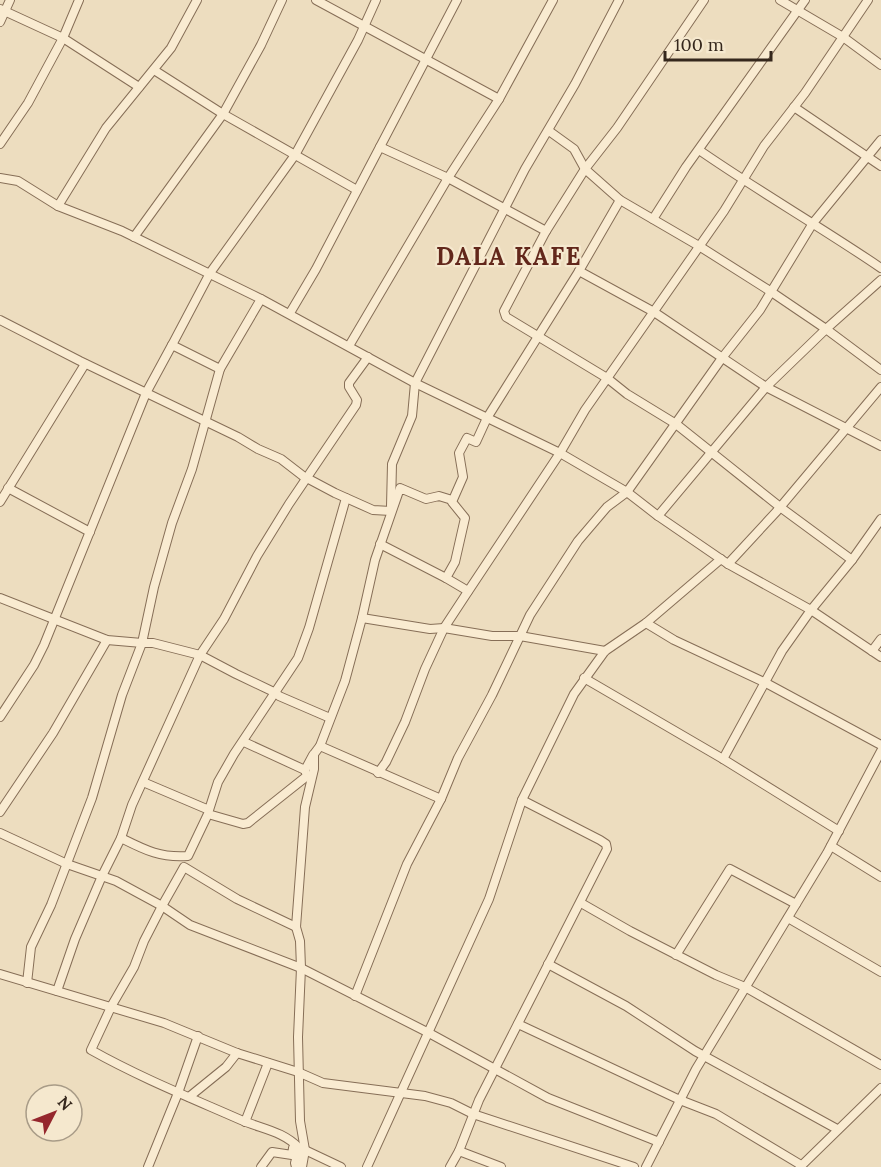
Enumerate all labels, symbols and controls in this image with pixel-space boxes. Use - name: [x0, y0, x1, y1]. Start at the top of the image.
- scale bar: [665, 24, 772, 62]
- text: 100 m: [674, 33, 724, 56]
- district label: DALA KAFE: [436, 241, 582, 272]
- north arrow: [24, 1083, 84, 1143]
- text: N: [54, 1092, 77, 1114]

